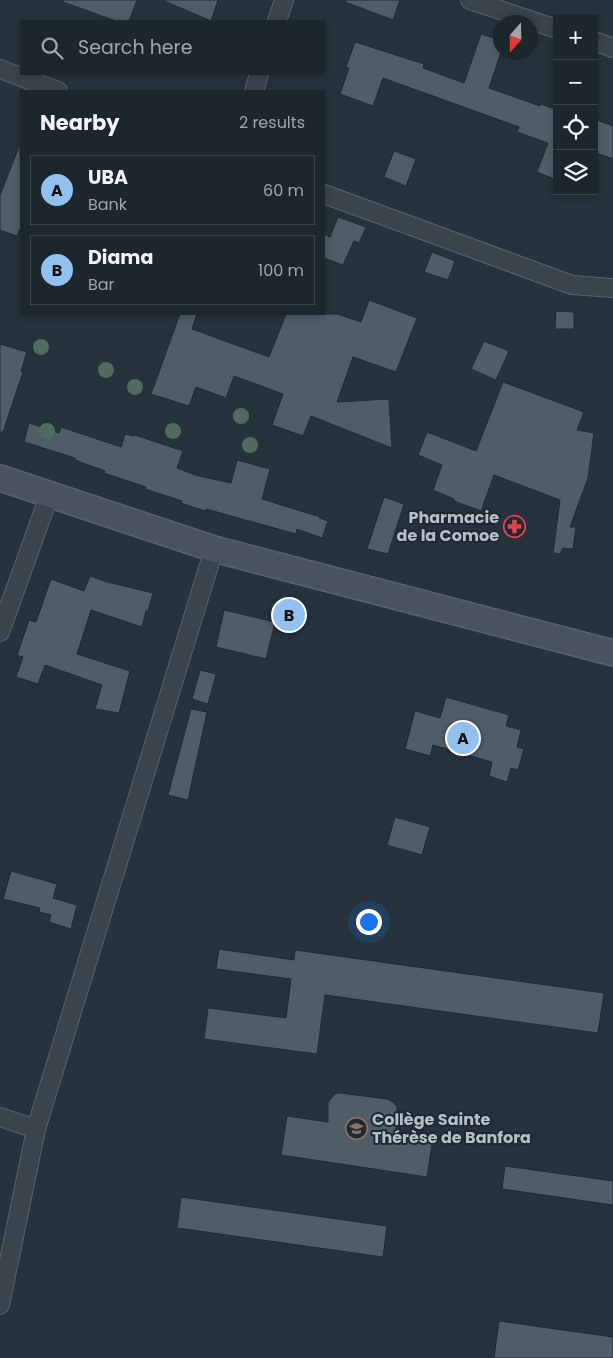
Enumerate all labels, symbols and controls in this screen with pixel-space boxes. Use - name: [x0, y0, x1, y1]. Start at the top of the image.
- north arrow: [493, 15, 538, 60]
- map controls: [553, 15, 598, 195]
- button: +: [553, 15, 598, 60]
- search box: [20, 20, 325, 75]
- icon: search: [38, 34, 66, 62]
- text: Search here: [78, 34, 192, 61]
- button: −: [553, 60, 598, 105]
- button: locate: [553, 105, 598, 150]
- text: Nearby: [40, 108, 120, 137]
- text: 2 results: [239, 111, 305, 134]
- button: layers: [553, 150, 598, 195]
- text: UBA: [88, 164, 128, 191]
- text: A: [51, 179, 63, 202]
- text: 60 m: [263, 179, 304, 202]
- text: Bank: [88, 193, 127, 216]
- text: Diama: [88, 244, 153, 271]
- text: B: [52, 259, 62, 282]
- text: 100 m: [258, 259, 304, 282]
- text: Bar: [88, 273, 115, 296]
- place label: Pharmacie de la Comoe: [397, 506, 499, 547]
- pharmacy icon: Pharmacie de la Comoe: [503, 514, 527, 538]
- pin: B: [273, 596, 305, 634]
- pin: A: [447, 719, 479, 757]
- your location: [356, 909, 382, 935]
- place label: Collège Sainte Thérèse de Banfora: [372, 1108, 531, 1149]
- school or university icon: Collège Sainte Thérèse de Banfora: [344, 1116, 368, 1140]

